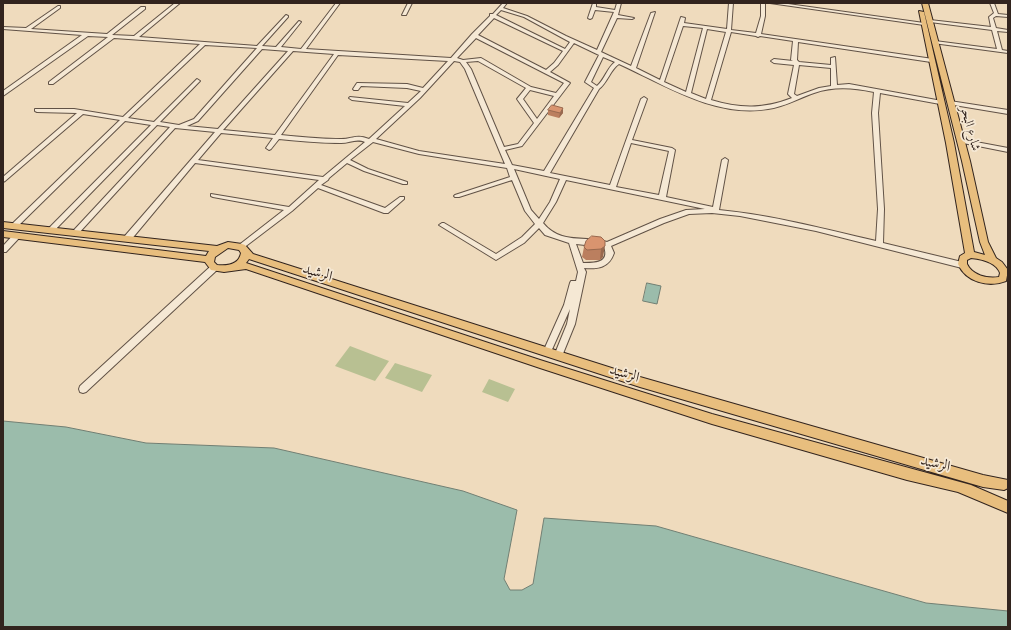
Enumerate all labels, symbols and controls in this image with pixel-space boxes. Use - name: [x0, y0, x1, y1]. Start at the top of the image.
- street label: شارع البحر: [956, 105, 982, 153]
- street label: الرشيد: [300, 261, 334, 287]
- street label: الرشيد: [607, 362, 641, 388]
- street label: الرشيد: [918, 453, 952, 477]

